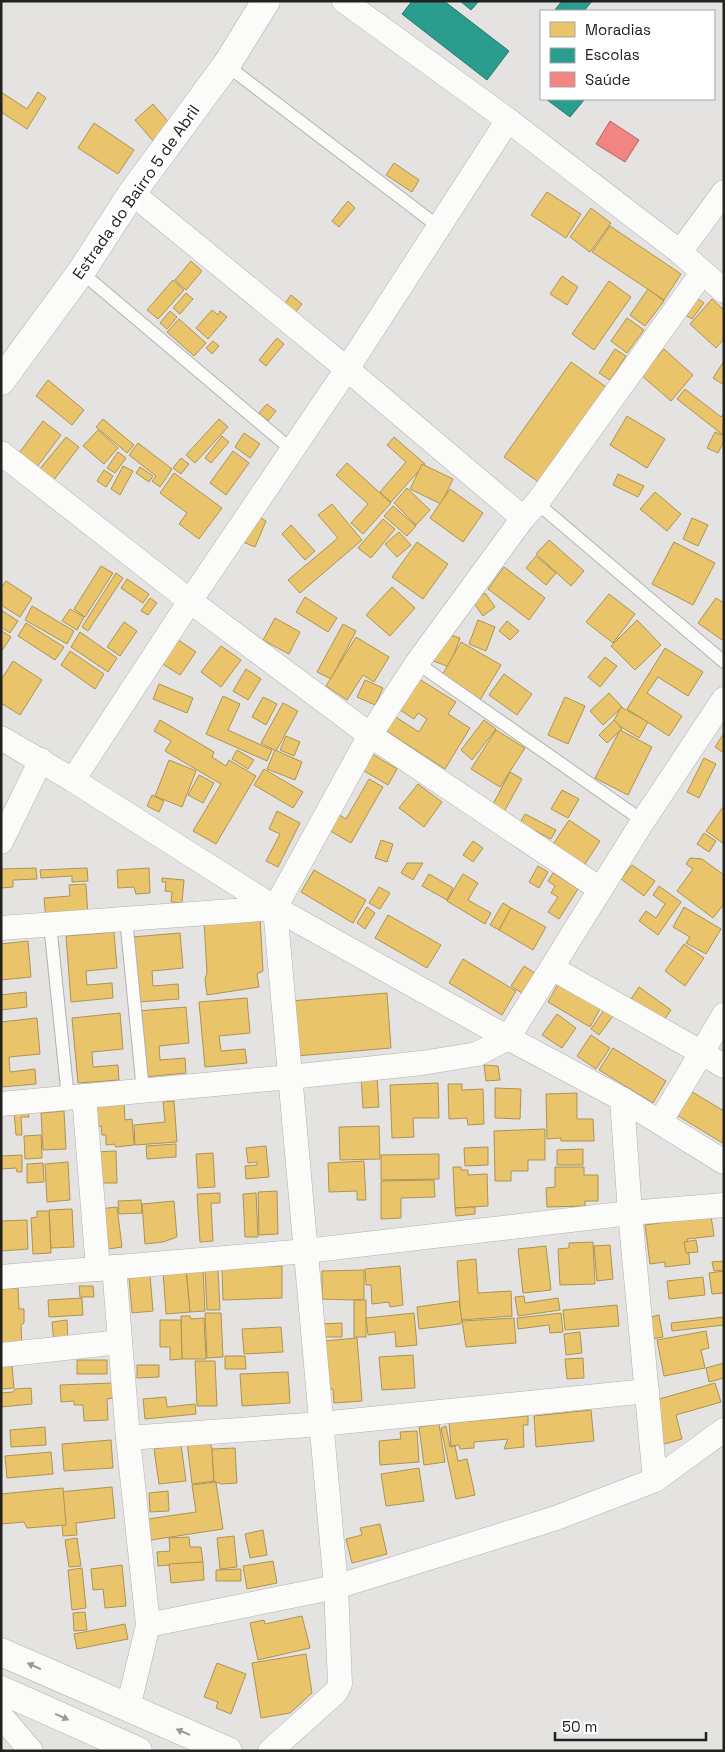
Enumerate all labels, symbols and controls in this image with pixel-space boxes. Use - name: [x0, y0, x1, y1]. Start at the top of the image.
- legend: [540, 10, 715, 100]
- text: Moradias: [585, 20, 651, 39]
- text: Escolas: [585, 45, 640, 64]
- text: Saúde: [585, 70, 630, 89]
- street label: Estrada do Bairro 5 de Abril: [68, 101, 204, 283]
- one-way arrow: [27, 1662, 41, 1670]
- scale bar: [555, 1710, 706, 1742]
- one-way arrow: [55, 1714, 69, 1722]
- text: 50 m: [562, 1717, 597, 1736]
- one-way arrow: [176, 1727, 190, 1735]

